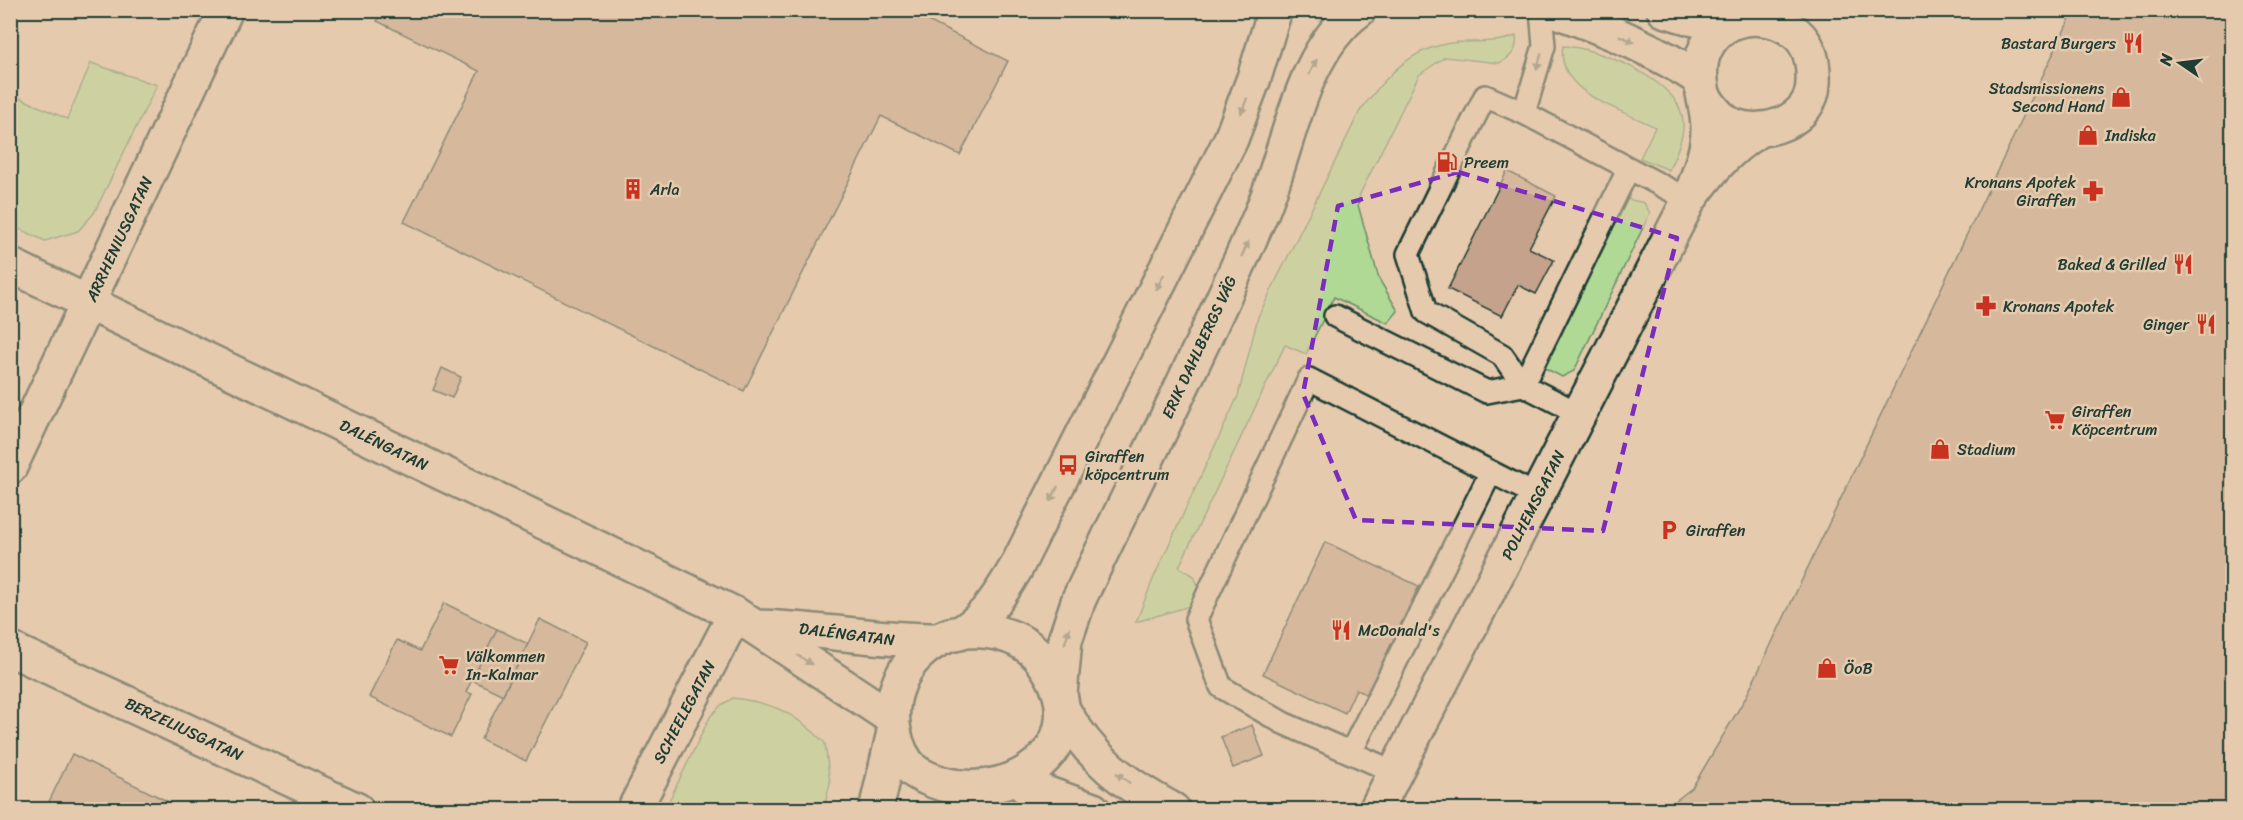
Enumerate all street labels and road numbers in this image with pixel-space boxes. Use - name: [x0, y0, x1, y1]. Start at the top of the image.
- street label: ARRHENIUSGATAN: [77, 171, 161, 308]
- street label: ERIK DAHLBERGS VÄG: [1153, 271, 1245, 423]
- street label: DALÉNGATAN: [334, 411, 434, 479]
- street label: POLHEMSGATAN: [1493, 444, 1573, 565]
- street label: DALÉNGATAN: [797, 614, 897, 654]
- street label: SCHEELEGATAN: [645, 655, 723, 769]
- street label: BERZELIUSGATAN: [120, 689, 249, 769]

